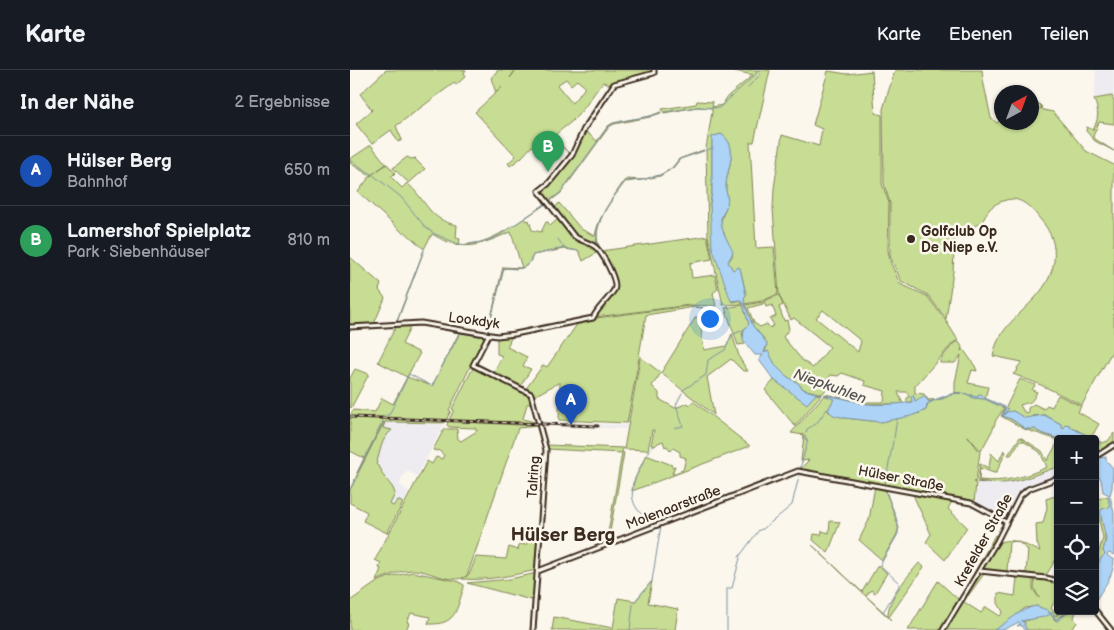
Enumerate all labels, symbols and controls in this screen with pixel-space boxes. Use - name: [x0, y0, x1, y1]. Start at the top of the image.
- text: Karte: [25, 20, 86, 49]
- text: Karte: [877, 24, 921, 45]
- text: Ebenen: [949, 24, 1012, 45]
- text: Teilen: [1040, 24, 1089, 45]
- north arrow: [994, 85, 1039, 130]
- text: In der Nähe: [20, 90, 134, 115]
- text: 2 Ergebnisse: [234, 93, 330, 112]
- pin: B: [532, 131, 564, 172]
- text: Hülser Berg: [67, 150, 172, 173]
- text: A: [31, 161, 41, 180]
- text: 650 m: [284, 161, 330, 180]
- text: Bahnhof: [67, 173, 128, 192]
- text: Lamershof Spielplatz: [67, 220, 251, 243]
- place label: Golfclub Op De Niep e.V.: [921, 223, 998, 256]
- text: B: [30, 231, 42, 250]
- text: 810 m: [288, 231, 330, 250]
- marker: Golfclub Op De Niep e.V.: [905, 233, 917, 245]
- text: Park · Siebenhäuser: [67, 243, 210, 262]
- your location: [697, 306, 723, 332]
- street label: Lookdyk: [447, 309, 501, 333]
- water label: Niepkuhlen: [791, 364, 869, 408]
- pin: A: [555, 384, 587, 425]
- map controls: [1054, 435, 1099, 615]
- button: +: [1054, 435, 1099, 480]
- street label: Talring: [524, 455, 543, 499]
- street label: Hülser Straße: [857, 462, 945, 495]
- button: −: [1054, 480, 1099, 525]
- street label: Molenaarstraße: [623, 482, 723, 533]
- street label: Krefelder Straße: [951, 491, 1016, 590]
- district label: Hülser Berg: [511, 524, 615, 547]
- button: locate: [1054, 525, 1099, 570]
- button: layers: [1054, 570, 1099, 615]

